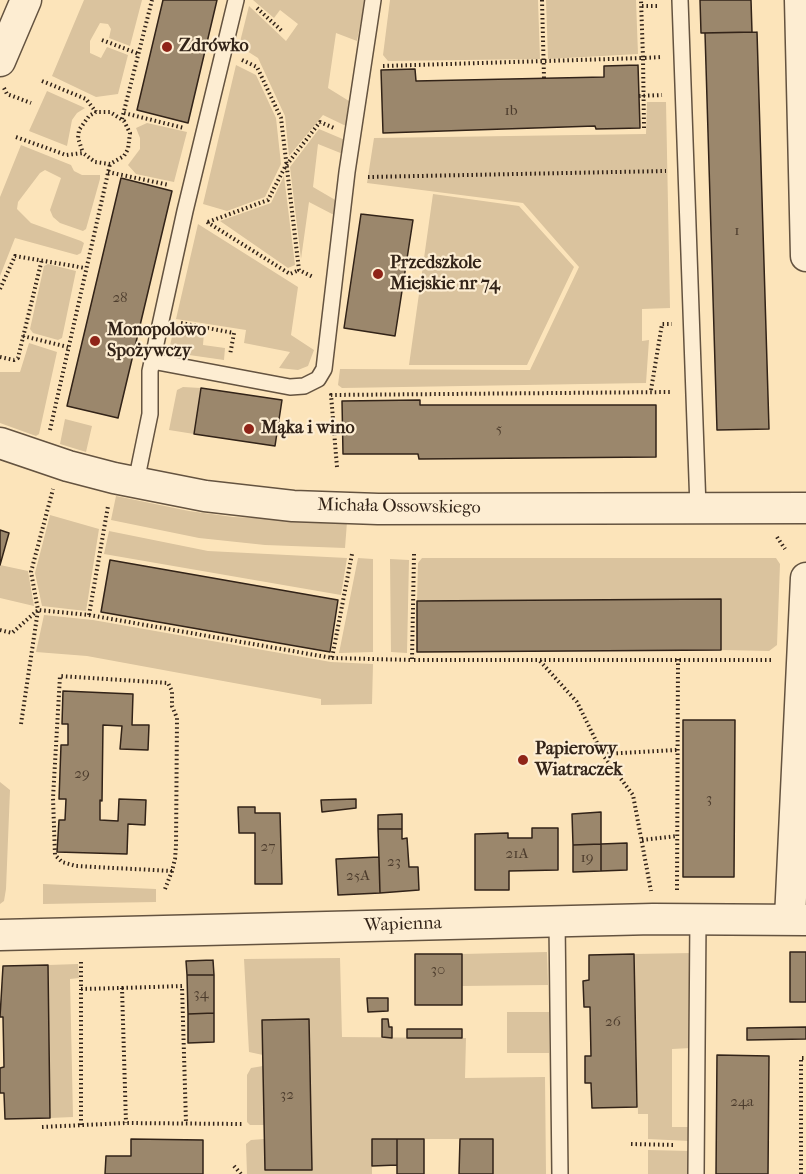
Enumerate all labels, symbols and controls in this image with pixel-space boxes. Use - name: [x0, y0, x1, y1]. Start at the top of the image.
- place label: Zdrówko: [179, 36, 249, 58]
- marker: Zdrówko: [160, 40, 174, 54]
- house number: 1b: [504, 102, 518, 120]
- house number: 1: [734, 222, 740, 240]
- place label: Przedszkole Miejskie nr 74: [390, 253, 500, 296]
- marker: Przedszkole Miejskie nr 74: [371, 267, 385, 281]
- house number: 28: [112, 289, 128, 307]
- place label: Monopolowo Spożywczy: [107, 320, 206, 362]
- marker: Monopolowo Spożywczy: [88, 334, 102, 348]
- place label: Mąka i wino: [261, 418, 355, 440]
- house number: 5: [496, 420, 502, 438]
- marker: Mąka i wino: [242, 422, 256, 436]
- street label: Michała Ossowskiego: [317, 495, 481, 519]
- place label: Papierowy Wiatraczek: [535, 739, 623, 782]
- marker: Papierowy Wiatraczek: [516, 753, 530, 767]
- house number: 29: [74, 765, 90, 783]
- house number: 3: [706, 790, 712, 808]
- house number: 27: [261, 838, 275, 856]
- house number: 21A: [506, 845, 528, 863]
- house number: 19: [580, 849, 594, 867]
- house number: 23: [387, 853, 401, 871]
- house number: 25A: [346, 867, 370, 885]
- street label: Wapienna: [364, 913, 442, 937]
- house number: 30: [431, 961, 445, 979]
- house number: 34: [193, 985, 209, 1003]
- house number: 26: [605, 1013, 621, 1031]
- house number: 32: [280, 1086, 294, 1104]
- house number: 24a: [730, 1093, 754, 1111]

